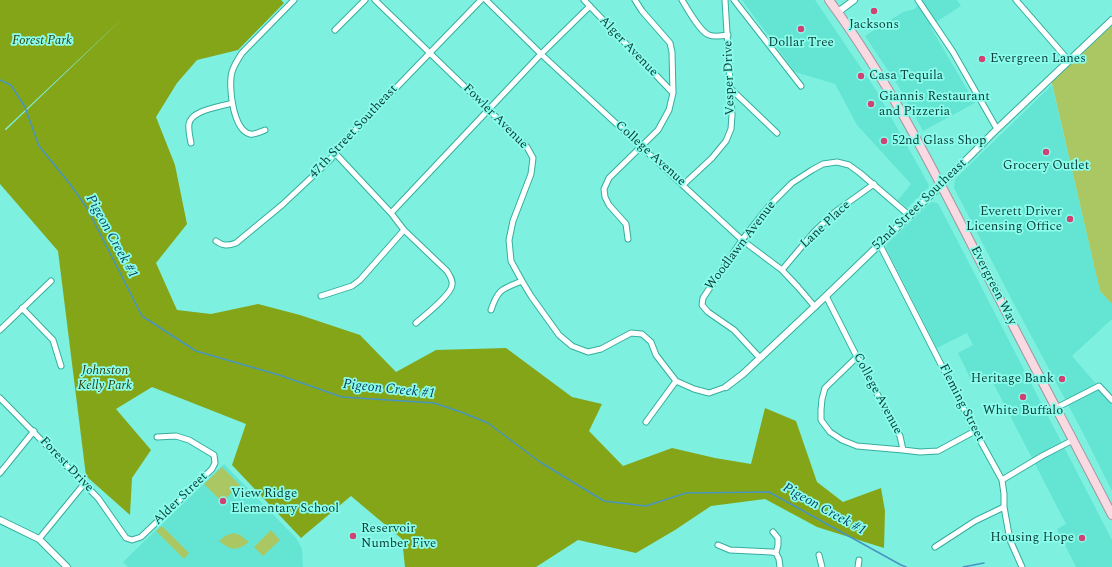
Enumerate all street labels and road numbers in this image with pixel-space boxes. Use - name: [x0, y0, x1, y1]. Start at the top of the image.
- street label: Alger Avenue: [595, 14, 661, 80]
- street label: Vesper Drive: [721, 40, 739, 116]
- street label: Fowler Avenue: [459, 81, 531, 153]
- street label: 47th Street Southeast: [307, 82, 401, 182]
- street label: College Avenue: [611, 118, 689, 190]
- street label: 52nd Street Southeast: [870, 156, 970, 254]
- street label: Woodlawn Avenue: [702, 198, 780, 294]
- street label: Lane Place: [798, 198, 854, 252]
- street label: Evergreen Way: [966, 244, 1020, 328]
- street label: College Avenue: [849, 351, 905, 437]
- street label: Fleming Street: [935, 362, 987, 444]
- street label: Forest Drive: [36, 434, 96, 496]
- street label: Alder Street: [151, 469, 211, 529]

